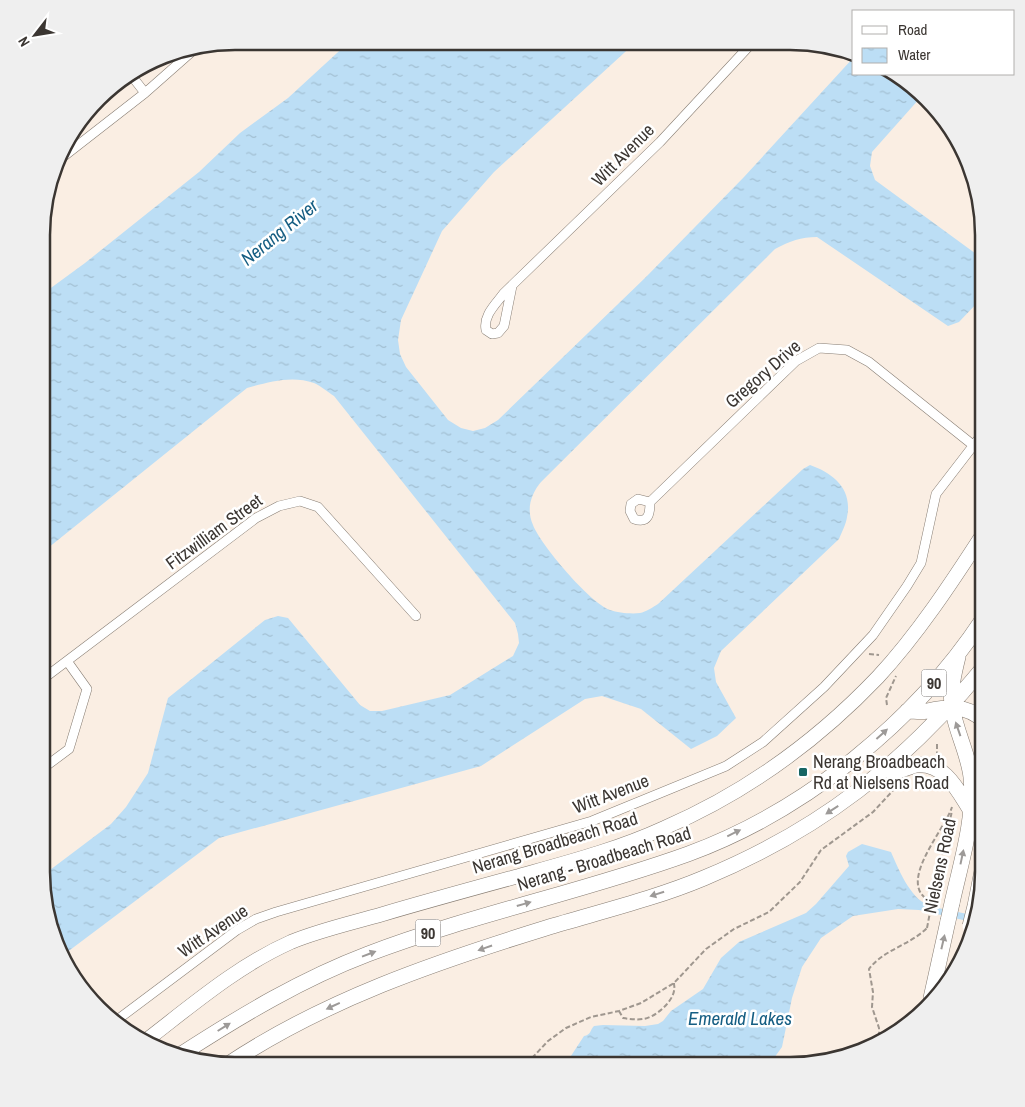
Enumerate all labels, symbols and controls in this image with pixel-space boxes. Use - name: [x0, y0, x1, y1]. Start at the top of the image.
- north arrow: [10, 10, 60, 60]
- legend: [852, 10, 1015, 75]
- text: Road: [898, 19, 927, 40]
- text: N: [14, 34, 34, 50]
- text: Water: [898, 44, 930, 65]
- street label: Witt Avenue: [586, 118, 660, 192]
- water label: Nerang River: [235, 192, 324, 271]
- street label: Gregory Drive: [719, 334, 806, 413]
- street label: Fitzwilliam Street: [160, 488, 267, 575]
- road number: 90: [922, 670, 946, 696]
- one-way arrow: [954, 721, 962, 736]
- one-way arrow: [876, 728, 888, 740]
- place label: Nerang Broadbeach Rd at Nielsens Road: [813, 749, 949, 795]
- marker: Nerang Broadbeach Rd at Nielsens Road: [797, 766, 809, 778]
- street label: Witt Avenue: [569, 768, 652, 819]
- street label: Nerang Broadbeach Road: [469, 805, 641, 880]
- one-way arrow: [825, 805, 839, 814]
- street label: Nielsens Road: [917, 816, 962, 916]
- street label: Nerang - Broadbeach Road: [514, 820, 694, 897]
- one-way arrow: [727, 829, 741, 837]
- one-way arrow: [958, 849, 966, 864]
- one-way arrow: [649, 891, 664, 899]
- street label: Witt Avenue: [173, 898, 253, 963]
- one-way arrow: [516, 900, 531, 908]
- road number: 90: [416, 920, 440, 946]
- one-way arrow: [939, 935, 947, 950]
- one-way arrow: [477, 944, 492, 952]
- one-way arrow: [362, 950, 377, 958]
- one-way arrow: [326, 1002, 340, 1010]
- water label: Emerald Lakes: [688, 1005, 792, 1031]
- one-way arrow: [218, 1022, 231, 1031]

